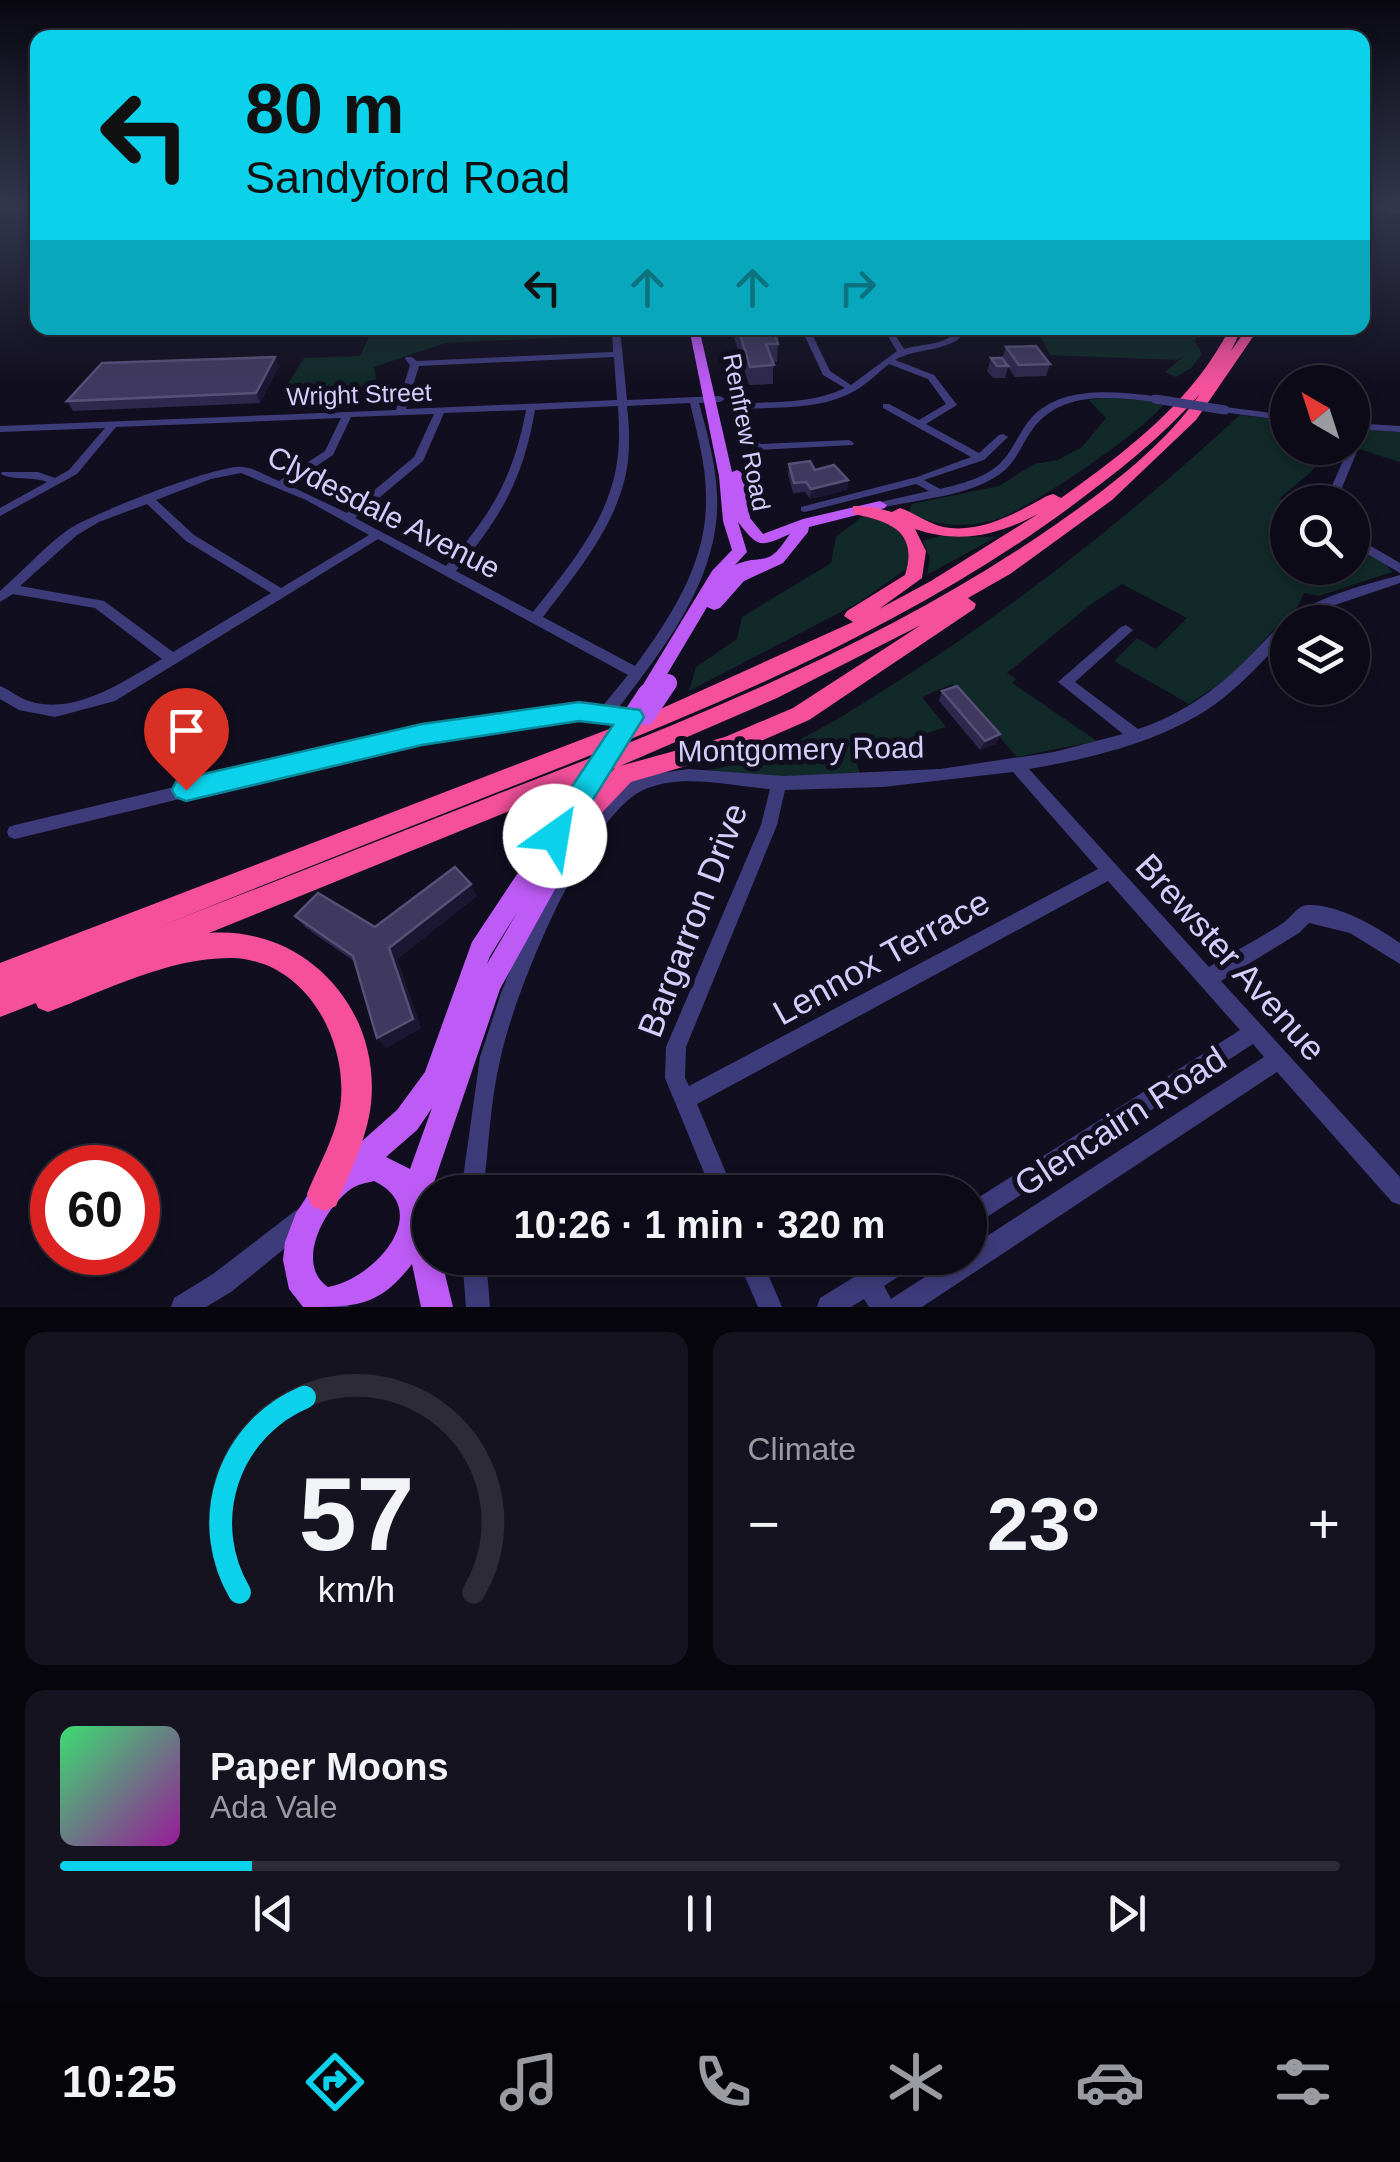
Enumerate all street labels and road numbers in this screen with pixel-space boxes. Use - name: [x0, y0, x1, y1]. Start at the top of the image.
- street label: Renfrew Road: [718, 351, 776, 513]
- street label: Wright Street: [286, 377, 432, 411]
- street label: Clydesdale Avenue: [262, 439, 506, 585]
- street label: Montgomery Road: [677, 730, 925, 768]
- street label: Bargarron Drive: [630, 798, 754, 1042]
- street label: Brewster Avenue: [1128, 846, 1334, 1068]
- street label: Lennox Terrace: [766, 882, 996, 1032]
- street label: Glencairn Road: [1007, 1038, 1233, 1204]

